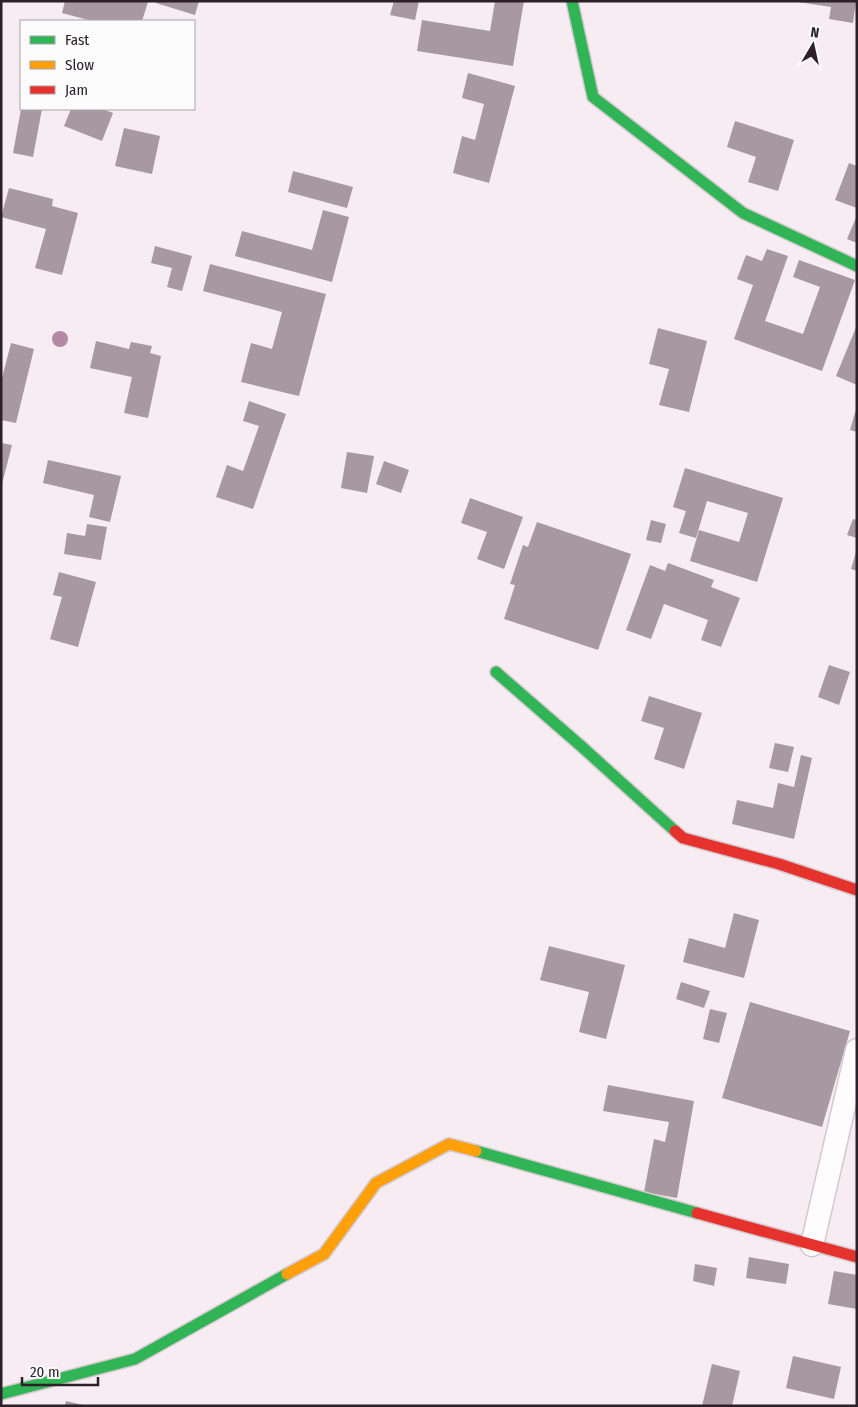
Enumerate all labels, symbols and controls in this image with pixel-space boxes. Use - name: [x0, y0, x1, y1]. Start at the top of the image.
- legend: [20, 20, 195, 110]
- north arrow: [788, 20, 838, 70]
- text: N: [809, 24, 820, 42]
- text: Fast: [65, 31, 89, 49]
- text: Slow: [65, 56, 94, 74]
- text: Jam: [65, 81, 88, 99]
- scale bar: [22, 1354, 99, 1386]
- text: 20 m: [30, 1363, 60, 1381]

